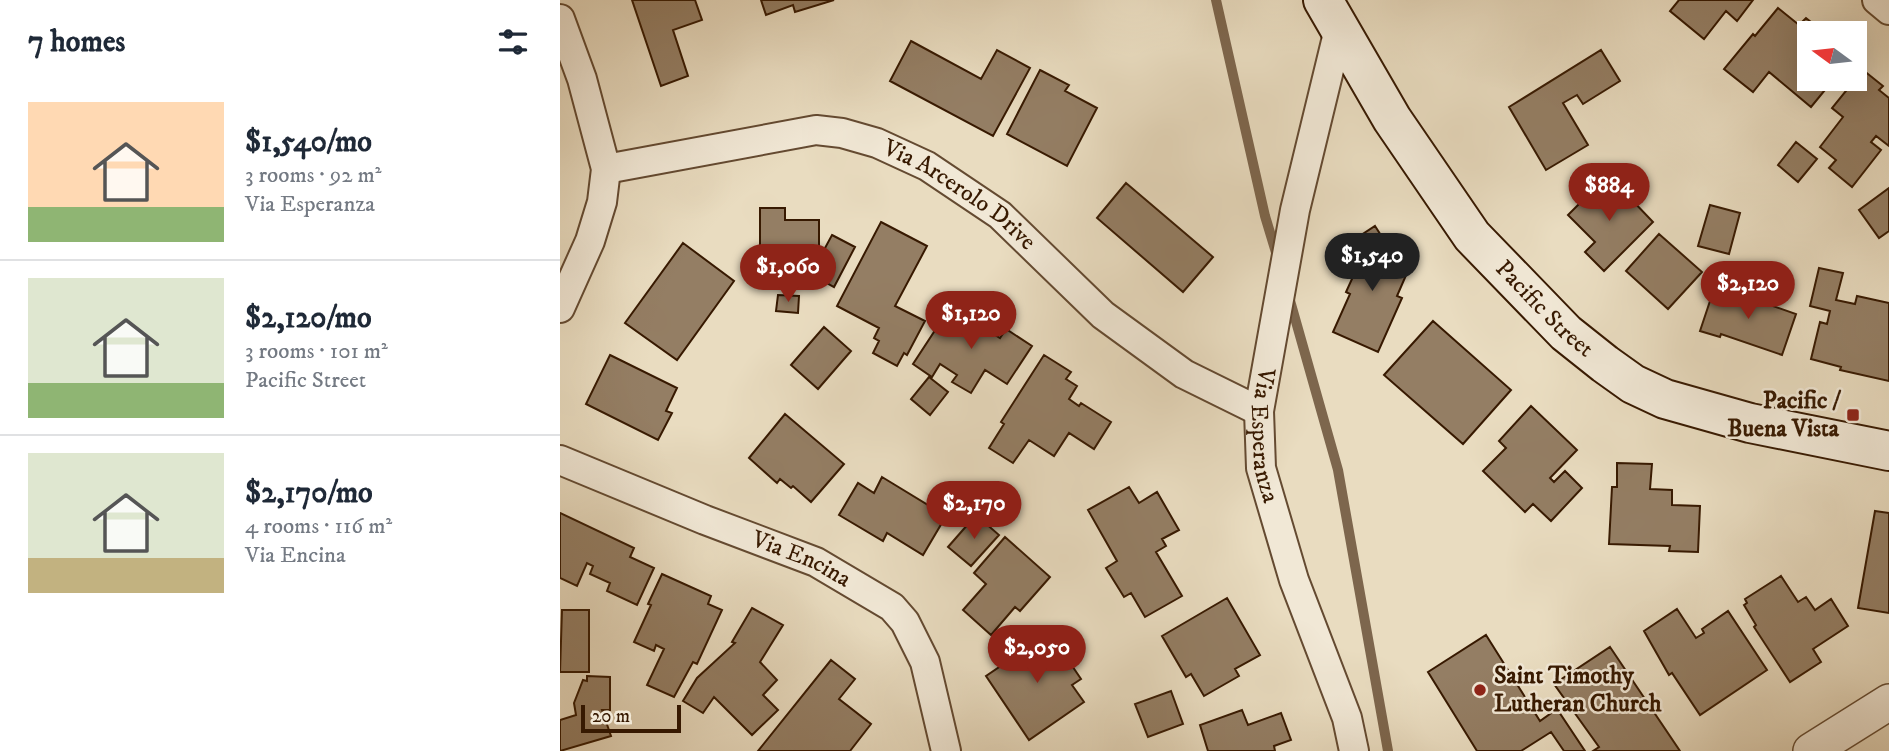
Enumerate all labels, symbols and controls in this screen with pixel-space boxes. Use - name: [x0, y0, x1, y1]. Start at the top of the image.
- north arrow: [1797, 21, 1867, 91]
- map controls: [1797, 21, 1867, 91]
- icon: filters: [494, 23, 532, 61]
- text: 7 homes: [28, 24, 125, 61]
- text: $1,540/mo: [245, 124, 372, 161]
- icon: home: [84, 130, 168, 214]
- street label: Via Arcerolo Drive: [877, 132, 1042, 257]
- text: 3 rooms · 92 m²: [245, 161, 382, 190]
- pin: $884: [1568, 164, 1650, 223]
- text: $884: [1585, 171, 1633, 200]
- text: Via Esperanza: [245, 190, 375, 219]
- pin: $1,540: [1315, 233, 1429, 293]
- text: $1,540: [1341, 241, 1403, 270]
- pin: $1,060: [731, 244, 845, 304]
- text: $1,060: [756, 252, 820, 281]
- street label: Pacific Street: [1489, 254, 1600, 364]
- pin: $2,120: [1691, 262, 1805, 321]
- text: $2,120: [1717, 269, 1779, 298]
- pin: $1,120: [914, 292, 1028, 351]
- text: $1,120: [941, 299, 1001, 328]
- text: $2,120/mo: [245, 300, 372, 337]
- icon: home: [84, 306, 168, 390]
- text: 3 rooms · 101 m²: [245, 337, 388, 366]
- street label: Via Esperanza: [1244, 365, 1286, 507]
- text: Pacific Street: [245, 366, 366, 395]
- place label: Pacific / Buena Vista: [1727, 386, 1841, 444]
- marker: Pacific / Buena Vista: [1845, 407, 1861, 423]
- text: $2,170/mo: [245, 475, 373, 512]
- icon: home: [84, 481, 168, 565]
- pin: $2,170: [917, 482, 1031, 541]
- text: $2,170: [942, 489, 1006, 518]
- text: 4 rooms · 116 m²: [245, 512, 392, 541]
- street label: Via Encina: [747, 524, 857, 595]
- text: Via Encina: [245, 541, 346, 570]
- pin: $2,050: [980, 626, 1094, 685]
- text: $2,050: [1004, 633, 1070, 662]
- place label: Saint Timothy Lutheran Church: [1494, 661, 1662, 719]
- marker: Saint Timothy Lutheran Church: [1472, 682, 1488, 698]
- scale bar: [581, 702, 681, 734]
- text: 20 m: [592, 705, 630, 728]

